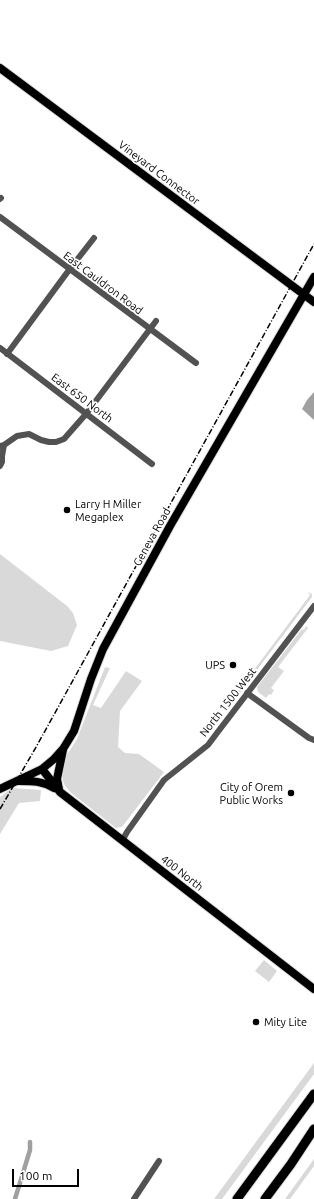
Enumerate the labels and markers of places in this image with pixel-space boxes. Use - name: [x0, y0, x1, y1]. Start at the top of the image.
- place label: Larry H Miller Megaplex: [75, 497, 141, 523]
- marker: Larry H Miller Megaplex: [62, 505, 72, 515]
- place label: UPS: [205, 658, 225, 672]
- marker: UPS: [228, 660, 238, 670]
- place label: City of Orem Public Works: [220, 780, 283, 806]
- marker: City of Orem Public Works: [286, 788, 296, 798]
- place label: Mity Lite: [264, 1015, 307, 1029]
- marker: Mity Lite: [251, 1017, 261, 1027]

